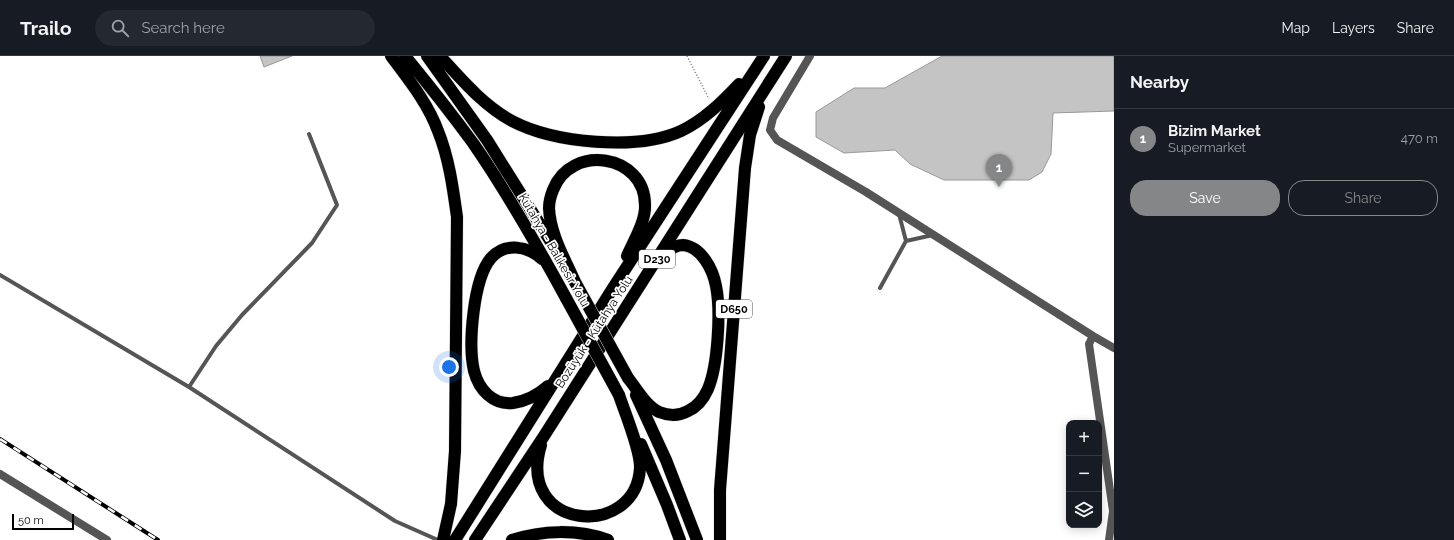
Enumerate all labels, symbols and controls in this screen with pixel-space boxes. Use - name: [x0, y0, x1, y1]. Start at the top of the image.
- search box: [95, 10, 375, 46]
- text: Trailo: [20, 17, 71, 39]
- icon: search: [109, 17, 131, 39]
- text: Search here: [141, 19, 225, 37]
- text: Map: [1282, 20, 1310, 36]
- text: Layers: [1332, 20, 1375, 36]
- text: Share: [1397, 20, 1434, 36]
- text: Nearby: [1130, 72, 1189, 92]
- text: Bizim Market: [1168, 122, 1261, 140]
- text: 1: [1140, 131, 1146, 146]
- text: 470 m: [1401, 131, 1438, 146]
- text: Supermarket: [1168, 140, 1246, 155]
- pin: 1: [986, 154, 1012, 187]
- button: Save: [1130, 180, 1280, 216]
- button: Share: [1288, 180, 1438, 216]
- street label: Kütahya - Balıkesir Yolu: [516, 191, 592, 309]
- road number: D230: [639, 250, 675, 268]
- street label: Bozüyük - Kütahya Yolu: [552, 273, 636, 391]
- road number: D650: [716, 300, 752, 318]
- your location: [439, 357, 459, 377]
- map controls: [1066, 420, 1102, 528]
- button: +: [1066, 420, 1102, 456]
- button: −: [1066, 456, 1102, 492]
- button: layers: [1066, 492, 1102, 528]
- scale bar: [12, 512, 74, 531]
- text: 50 m: [18, 514, 44, 527]

